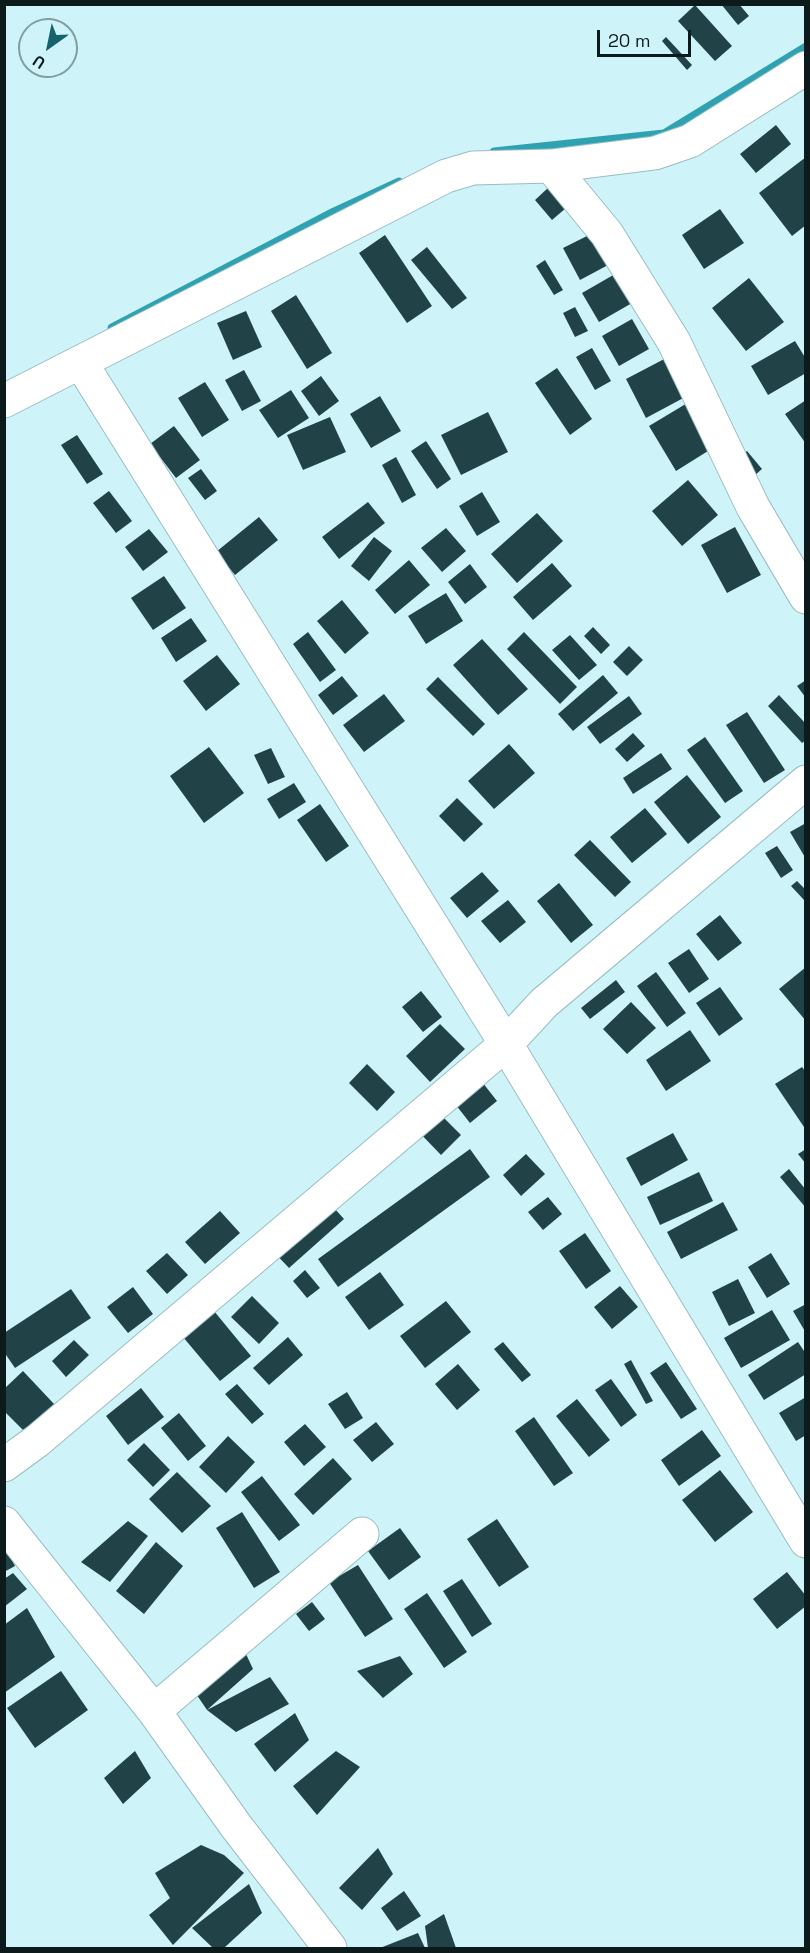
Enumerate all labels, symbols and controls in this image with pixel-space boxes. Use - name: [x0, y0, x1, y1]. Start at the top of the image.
- north arrow: [18, 18, 78, 78]
- scale bar: [600, 18, 694, 56]
- text: 20 m: [608, 29, 651, 52]
- text: U: [29, 50, 49, 74]

